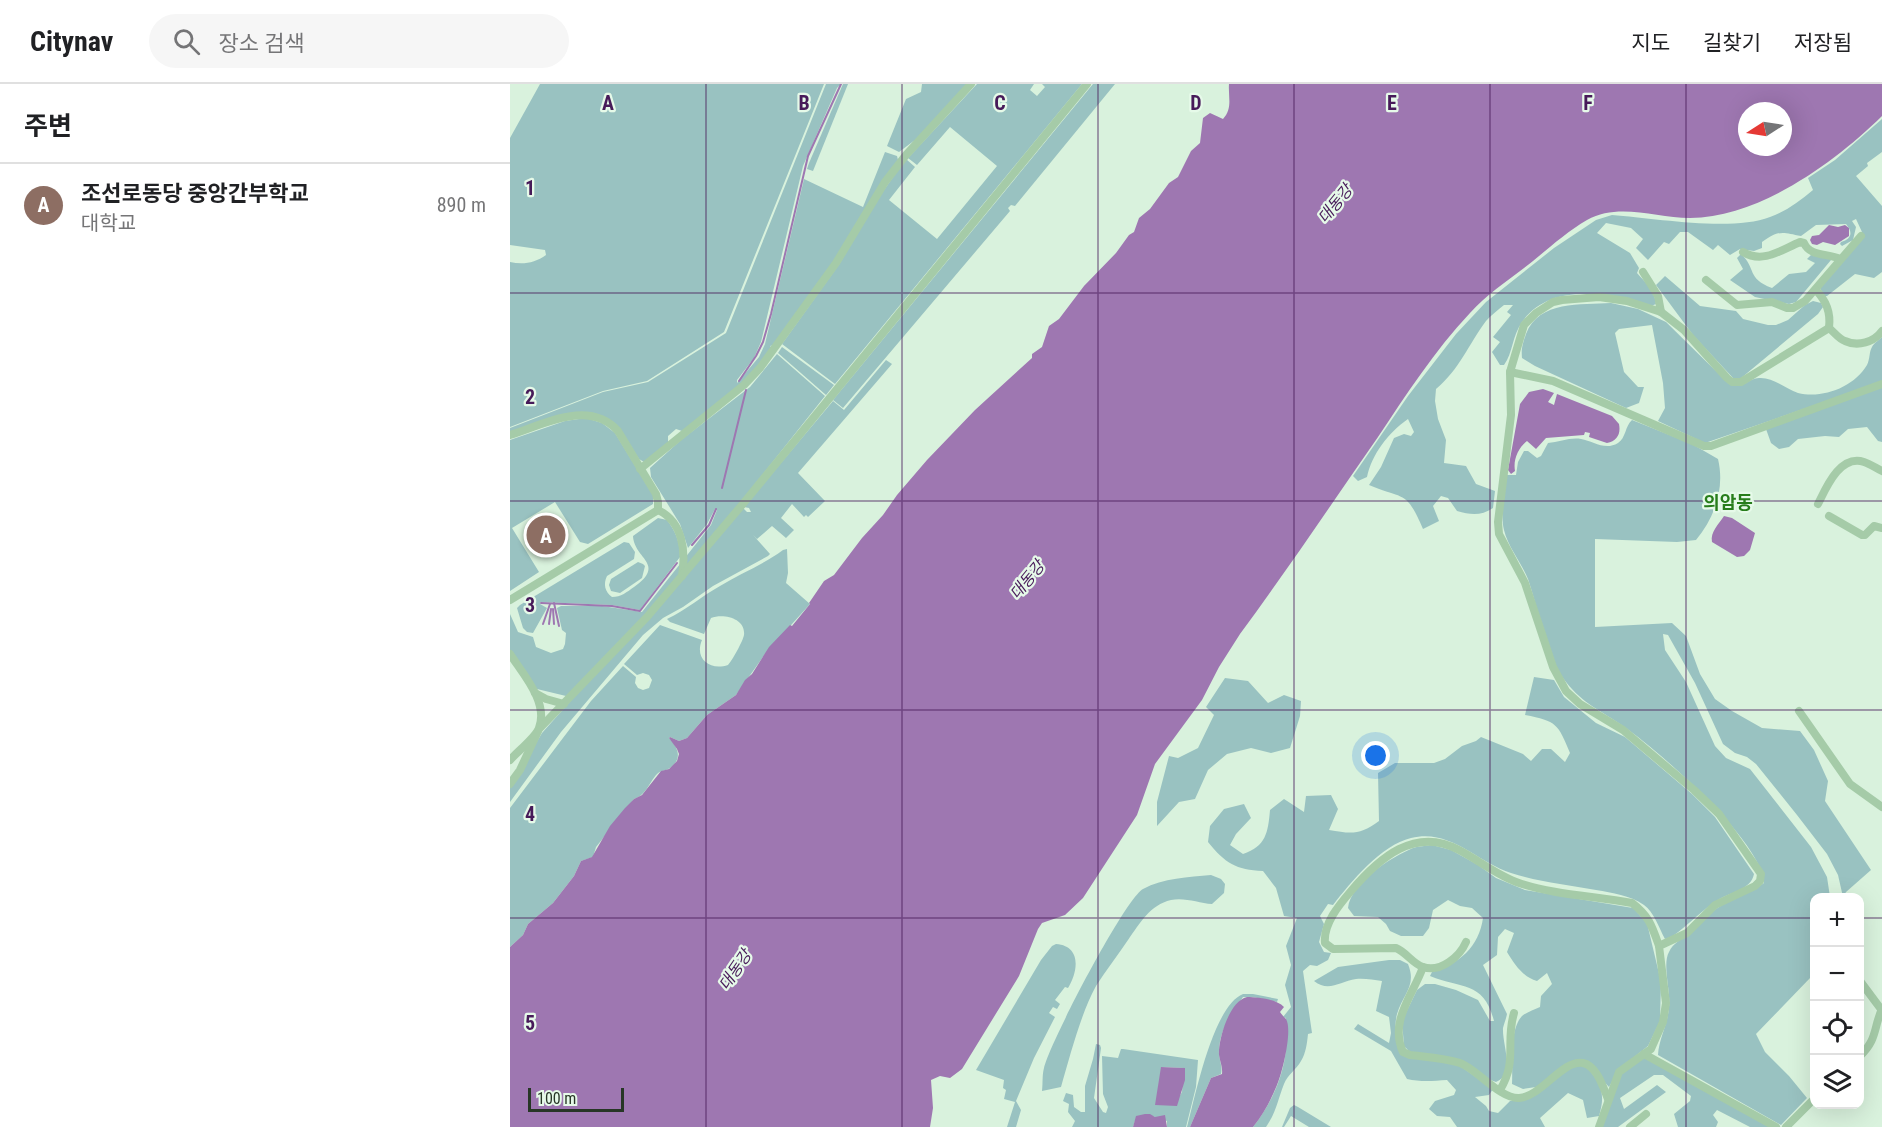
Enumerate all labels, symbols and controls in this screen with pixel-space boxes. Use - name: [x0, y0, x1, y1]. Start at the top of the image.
- search box: [149, 14, 569, 68]
- text: Citynav: [30, 25, 113, 58]
- icon: search: [170, 25, 203, 58]
- text: 장소 검색: [218, 31, 304, 56]
- text: 지도: [1631, 31, 1670, 55]
- text: 길찾기: [1703, 31, 1761, 55]
- text: 저장됨: [1794, 31, 1852, 55]
- text: A: [602, 91, 614, 115]
- text: B: [798, 91, 810, 115]
- text: C: [994, 91, 1006, 115]
- text: D: [1190, 91, 1202, 115]
- text: E: [1387, 91, 1397, 115]
- text: F: [1583, 91, 1593, 115]
- north arrow: [1738, 102, 1792, 156]
- text: 주변: [24, 111, 72, 141]
- text: 1: [525, 176, 535, 200]
- water label: 대동강: [1314, 179, 1358, 227]
- text: 조선로동당 중앙간부학교: [81, 181, 309, 206]
- text: A: [38, 193, 49, 217]
- text: 890 m: [437, 193, 486, 217]
- text: 대학교: [81, 211, 136, 235]
- text: 2: [525, 385, 535, 409]
- district label: 의암동: [1703, 492, 1753, 513]
- pin: A: [526, 512, 566, 558]
- water label: 대동강: [1006, 555, 1050, 603]
- text: 3: [525, 593, 535, 617]
- your location: [1361, 741, 1390, 770]
- text: 4: [525, 802, 535, 826]
- map controls: [1810, 893, 1864, 1109]
- button: +: [1810, 893, 1864, 947]
- water label: 대동강: [715, 944, 756, 994]
- button: −: [1810, 947, 1864, 1001]
- button: locate: [1810, 1001, 1864, 1055]
- text: 5: [525, 1011, 535, 1035]
- button: layers: [1810, 1055, 1864, 1109]
- scale bar: [528, 1085, 624, 1112]
- text: 100 m: [537, 1089, 576, 1108]

